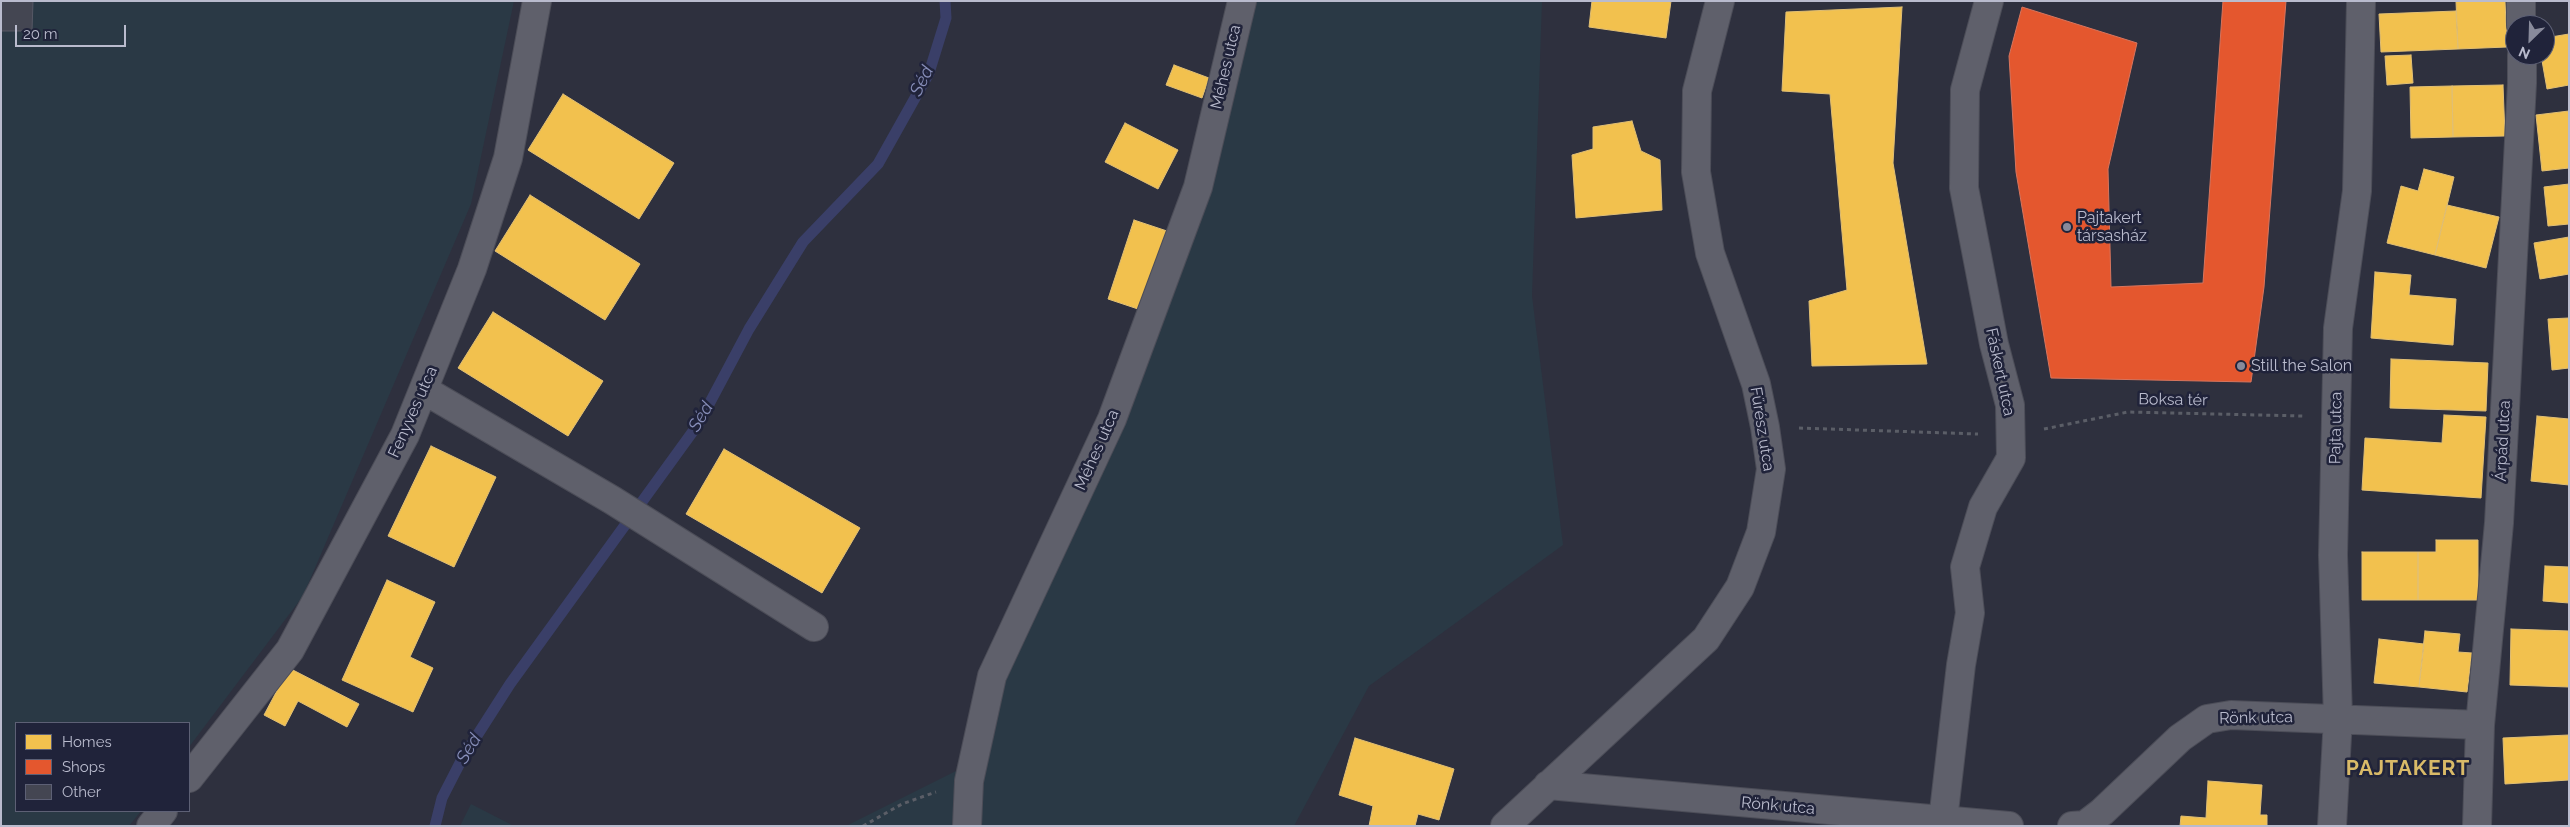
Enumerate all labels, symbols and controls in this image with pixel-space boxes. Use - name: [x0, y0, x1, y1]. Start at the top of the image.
- scale bar: [18, 15, 129, 47]
- north arrow: [2505, 15, 2555, 65]
- street label: Méhes utca: [1207, 23, 1245, 111]
- text: 20 m: [23, 25, 58, 43]
- text: N: [2516, 43, 2532, 62]
- water label: Séd: [906, 62, 938, 100]
- place label: Pajtakert társasház: [2077, 208, 2147, 246]
- marker: Pajtakert társasház: [2061, 221, 2073, 233]
- street label: Fáskert utca: [1981, 326, 2019, 418]
- place label: Still the Salon: [2251, 356, 2352, 376]
- marker: Still the Salon: [2235, 360, 2247, 372]
- street label: Fenyves utca: [384, 363, 442, 461]
- street label: Fűrész utca: [1746, 385, 1778, 473]
- street label: Boksa tér: [2138, 390, 2208, 410]
- street label: Pajta utca: [2326, 392, 2346, 464]
- water label: Séd: [684, 398, 718, 436]
- street label: Árpád utca: [2491, 400, 2515, 482]
- street label: Méhes utca: [1071, 407, 1123, 493]
- street label: Rönk utca: [2219, 708, 2293, 728]
- legend: [15, 722, 190, 812]
- water label: Séd: [452, 730, 486, 768]
- text: Homes: [62, 733, 112, 751]
- district label: PAJTAKERT: [2345, 756, 2471, 782]
- text: Shops: [62, 758, 105, 776]
- text: Other: [62, 783, 101, 801]
- street label: Rönk utca: [1740, 793, 1816, 819]

